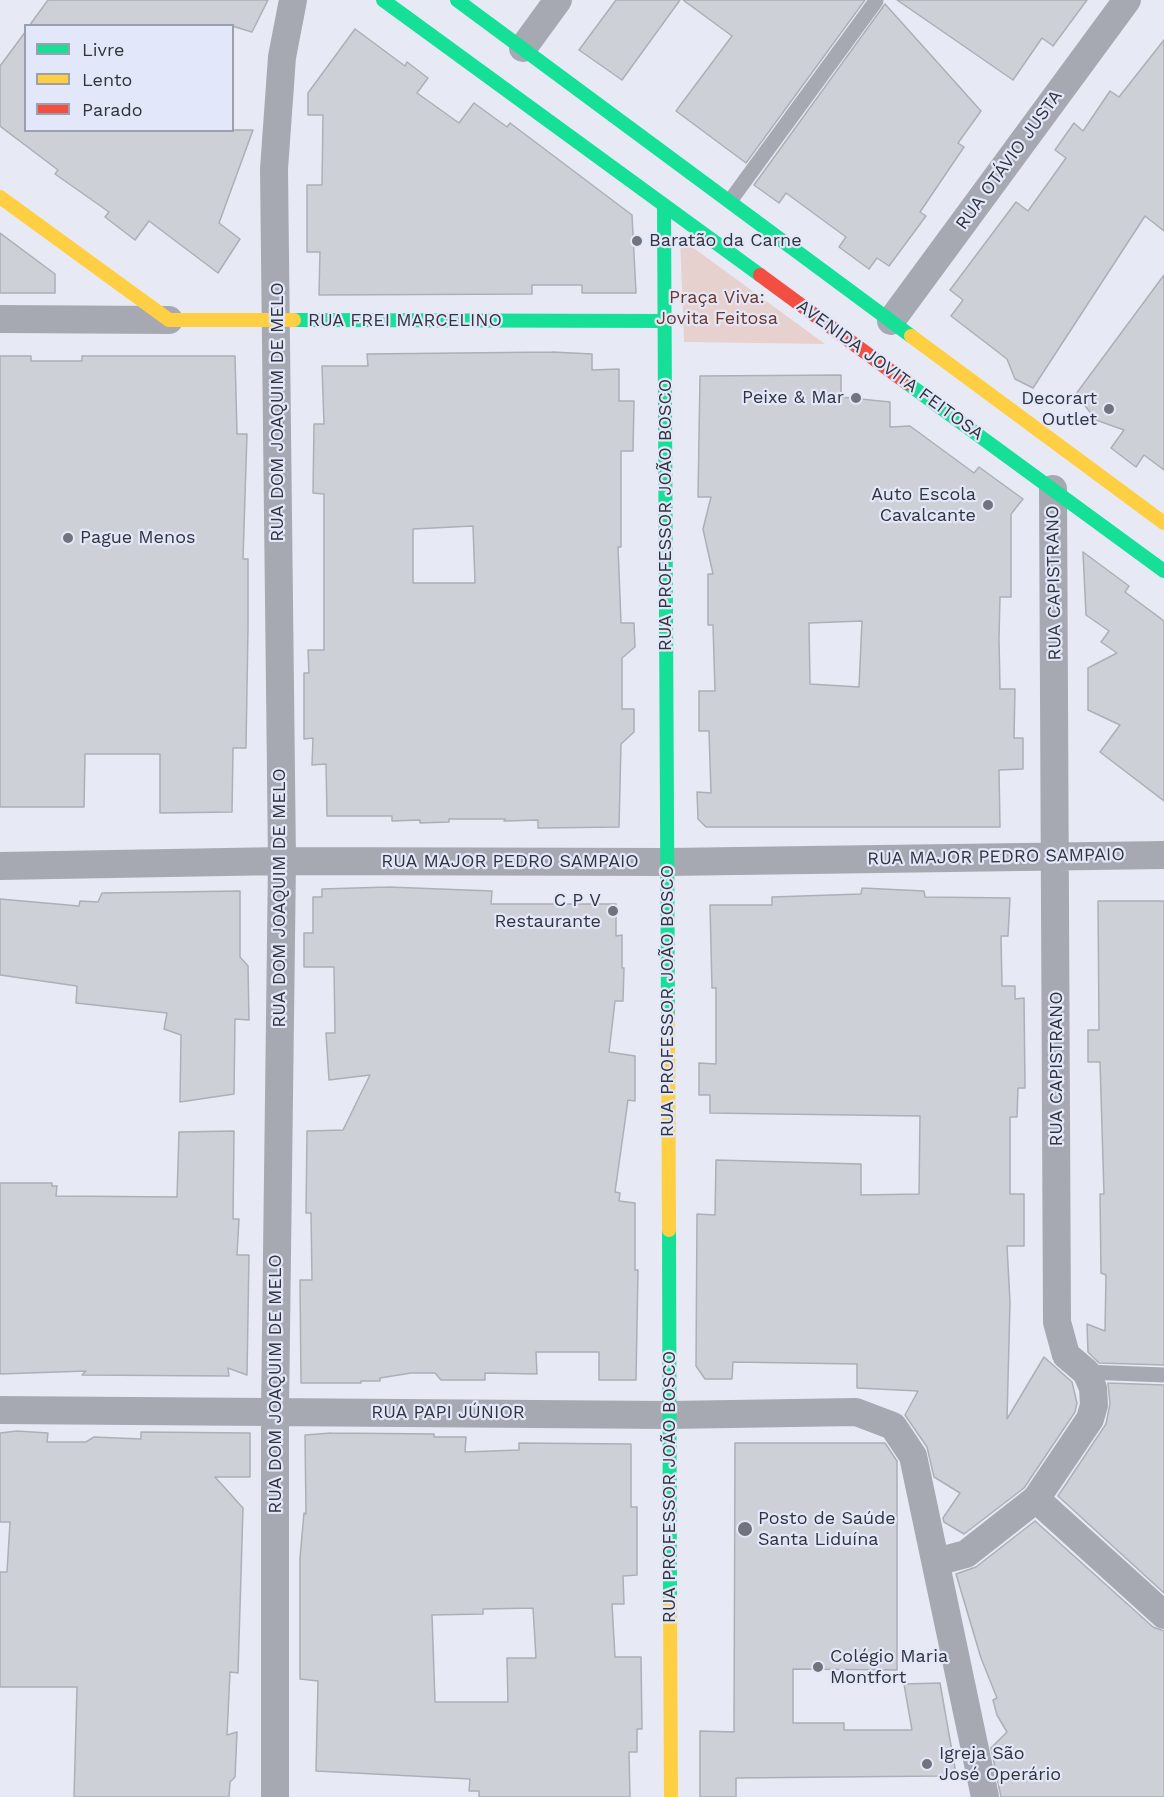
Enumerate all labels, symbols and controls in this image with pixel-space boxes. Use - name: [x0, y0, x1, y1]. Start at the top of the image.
- legend: [24, 24, 234, 132]
- text: Livre: [82, 39, 124, 60]
- text: Lento: [82, 69, 132, 90]
- street label: RUA OTÁVIO JUSTA: [951, 86, 1067, 234]
- text: Parado: [82, 99, 143, 120]
- place label: Baratão da Carne: [649, 230, 802, 252]
- marker: Baratão da Carne: [630, 234, 644, 248]
- street label: RUA DOM JOAQUIM DE MELO: [267, 282, 289, 542]
- park label: Praça Viva: Jovita Feitosa: [656, 287, 778, 330]
- street label: AVENIDA JOVITA FEITOSA: [792, 295, 988, 445]
- street label: RUA FREI MARCELINO: [308, 310, 502, 332]
- street label: RUA PROFESSOR JOÃO BOSCO: [655, 379, 677, 651]
- place label: Peixe & Mar: [742, 387, 844, 409]
- place label: Decorart Outlet: [1021, 388, 1097, 430]
- marker: Peixe & Mar: [849, 391, 863, 405]
- marker: Decorart Outlet: [1102, 402, 1116, 416]
- place label: Auto Escola Cavalcante: [871, 484, 976, 526]
- marker: Auto Escola Cavalcante: [981, 498, 995, 512]
- street label: RUA CAPISTRANO: [1042, 505, 1066, 661]
- place label: Pague Menos: [80, 527, 195, 549]
- marker: Pague Menos: [61, 531, 75, 545]
- street label: RUA DOM JOAQUIM DE MELO: [269, 768, 291, 1028]
- street label: RUA MAJOR PEDRO SAMPAIO: [867, 844, 1125, 870]
- street label: RUA MAJOR PEDRO SAMPAIO: [381, 851, 639, 873]
- street label: RUA PROFESSOR JOÃO BOSCO: [657, 865, 679, 1137]
- place label: C P V Restaurante: [494, 890, 601, 932]
- marker: C P V Restaurante: [606, 904, 620, 918]
- street label: RUA CAPISTRANO: [1046, 991, 1068, 1147]
- street label: RUA DOM JOAQUIM DE MELO: [265, 1254, 287, 1514]
- street label: RUA PROFESSOR JOÃO BOSCO: [659, 1351, 681, 1623]
- street label: RUA PAPI JÚNIOR: [371, 1402, 525, 1424]
- place label: Posto de Saúde Santa Liduína: [758, 1508, 896, 1550]
- marker: Posto de Saúde Santa Liduína: [736, 1520, 754, 1538]
- place label: Colégio Maria Montfort: [830, 1646, 948, 1688]
- marker: Colégio Maria Montfort: [811, 1660, 825, 1674]
- place label: Igreja São José Operário: [939, 1743, 1061, 1786]
- marker: Igreja São José Operário: [920, 1757, 934, 1771]

